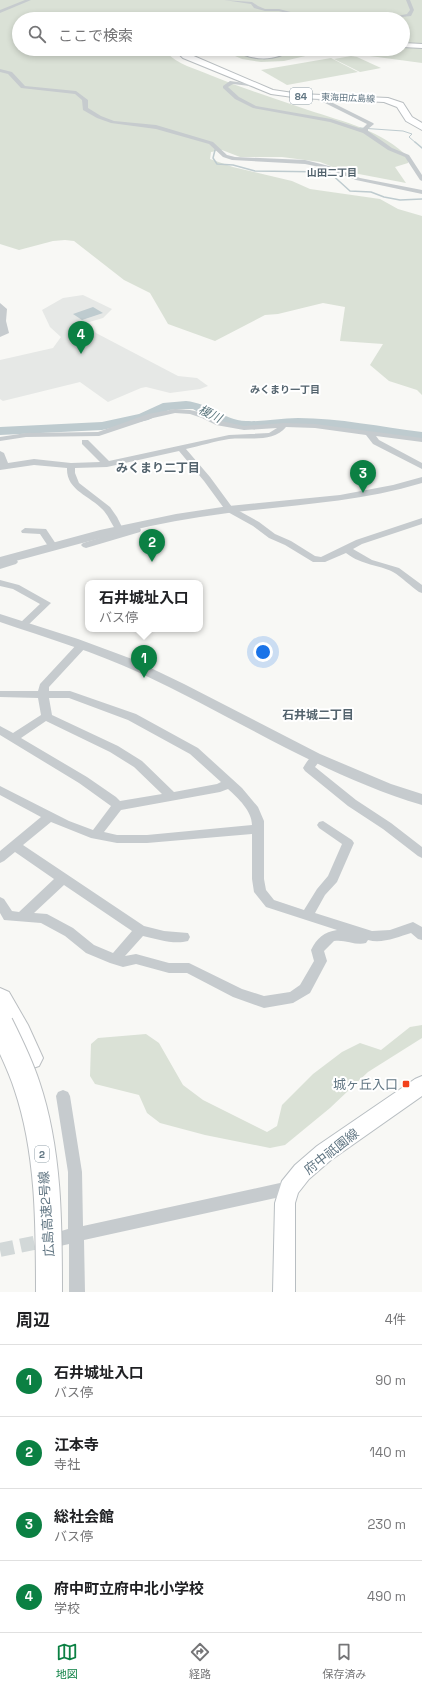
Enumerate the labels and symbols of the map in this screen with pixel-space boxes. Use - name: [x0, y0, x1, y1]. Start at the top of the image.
- road number: 84: [290, 88, 312, 104]
- street label: 東海田広島線: [321, 91, 376, 105]
- district label: 山田二丁目: [307, 166, 357, 179]
- pin: 4: [68, 321, 94, 354]
- district label: みくまり一丁目: [250, 383, 320, 396]
- water label: 榎川: [196, 402, 226, 427]
- district label: みくまり二丁目: [116, 460, 200, 476]
- pin: 3: [350, 460, 376, 493]
- pin: 2: [139, 529, 165, 562]
- your location: [253, 642, 273, 662]
- pin: 1: [131, 645, 157, 678]
- district label: 石井城二丁目: [282, 707, 354, 723]
- place label: 城ヶ丘入口: [333, 1076, 398, 1093]
- marker: 城ヶ丘入口: [401, 1079, 411, 1089]
- street label: 府中祇園線: [300, 1125, 362, 1178]
- road number: 2: [35, 1146, 49, 1162]
- street label: 広島高速2号線: [35, 1171, 58, 1257]

